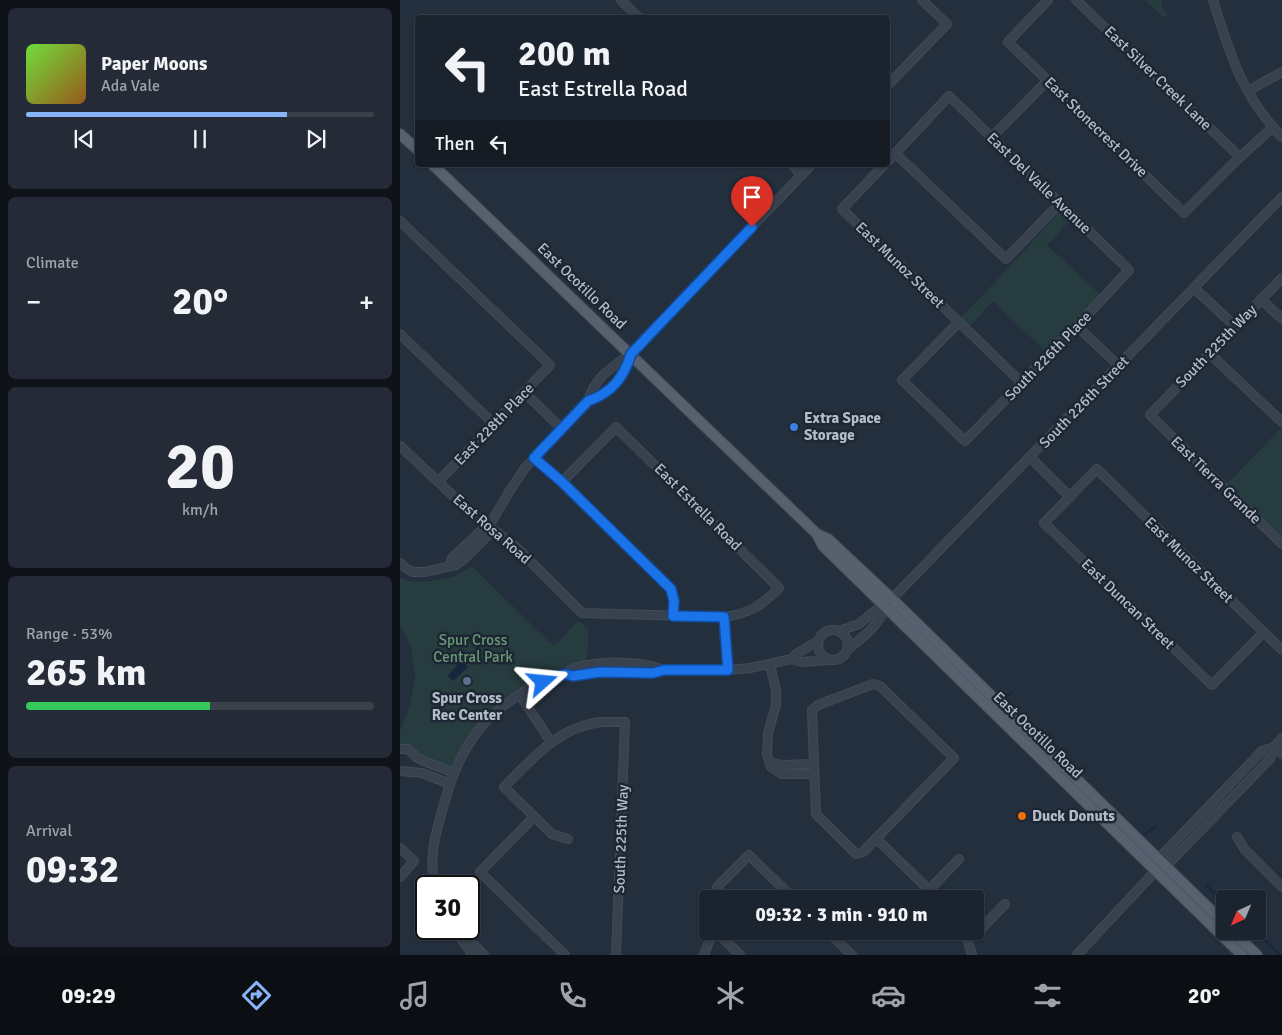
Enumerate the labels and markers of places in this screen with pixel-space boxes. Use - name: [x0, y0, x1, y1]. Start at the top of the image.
- pin: [731, 176, 773, 227]
- place label: Extra Space Storage: [804, 409, 881, 444]
- marker: Extra Space Storage: [788, 421, 800, 433]
- marker: Spur Cross Rec Center: [461, 675, 473, 687]
- place label: Spur Cross Rec Center: [432, 689, 502, 724]
- place label: Duck Donuts: [1032, 807, 1115, 825]
- marker: Duck Donuts: [1016, 810, 1028, 822]

